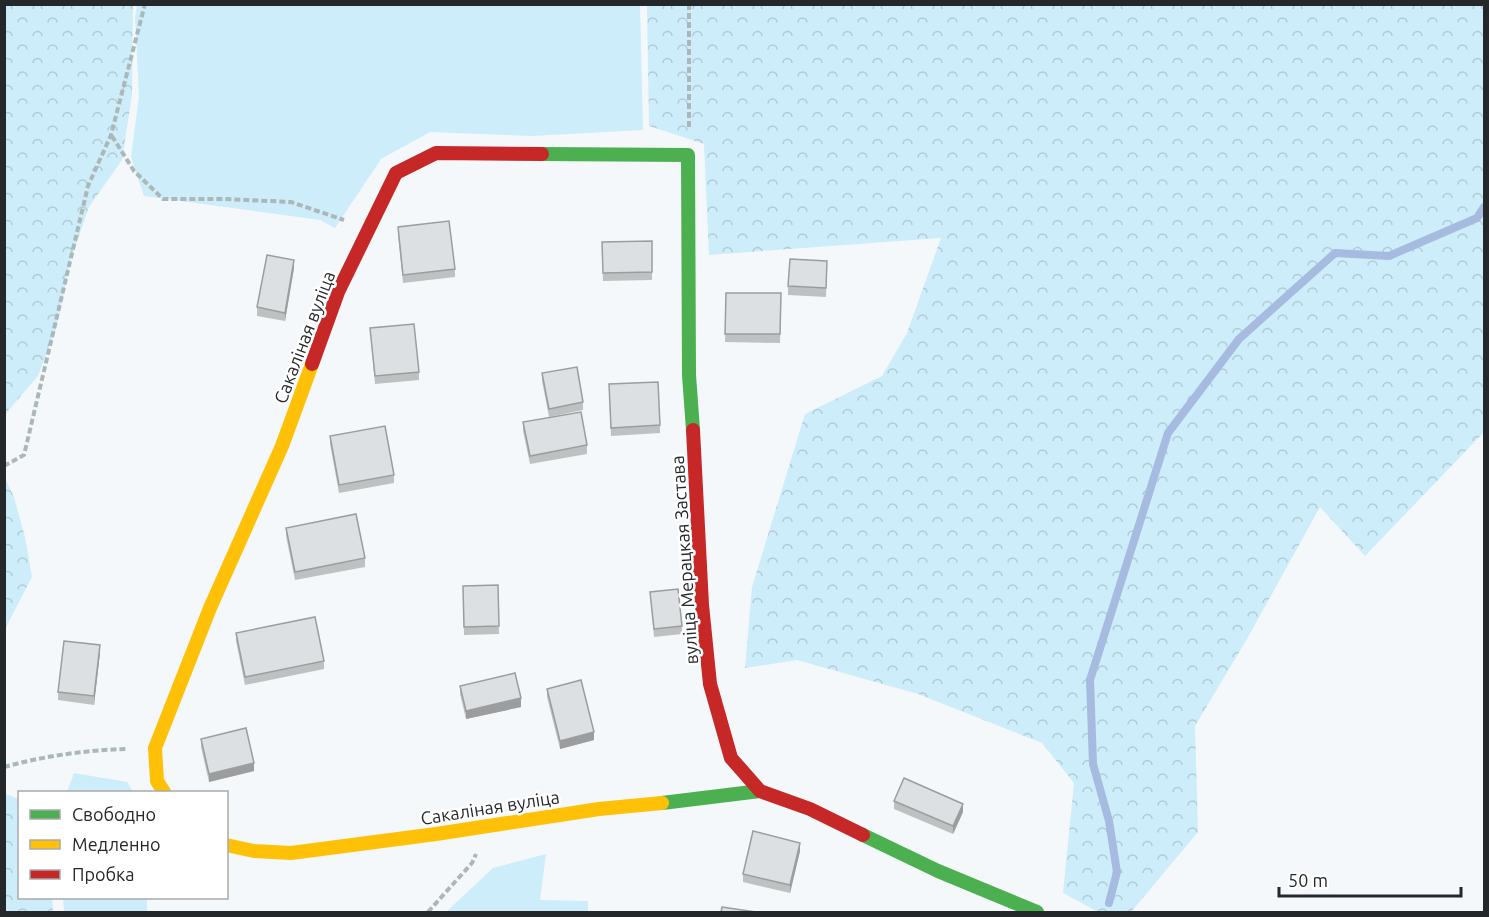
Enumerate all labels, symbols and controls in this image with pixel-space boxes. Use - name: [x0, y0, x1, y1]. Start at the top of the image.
- street label: Сакаліная вуліца: [270, 268, 338, 406]
- street label: вуліца Мерацкая Застава: [667, 455, 701, 665]
- street label: Сакаліная вуліца: [419, 786, 561, 828]
- legend: [18, 791, 228, 899]
- text: Свободно: [72, 804, 156, 824]
- text: Медленно: [72, 834, 161, 854]
- scale bar: [1279, 860, 1460, 898]
- text: Пробка: [72, 864, 135, 884]
- text: 50 m: [1288, 870, 1328, 890]

